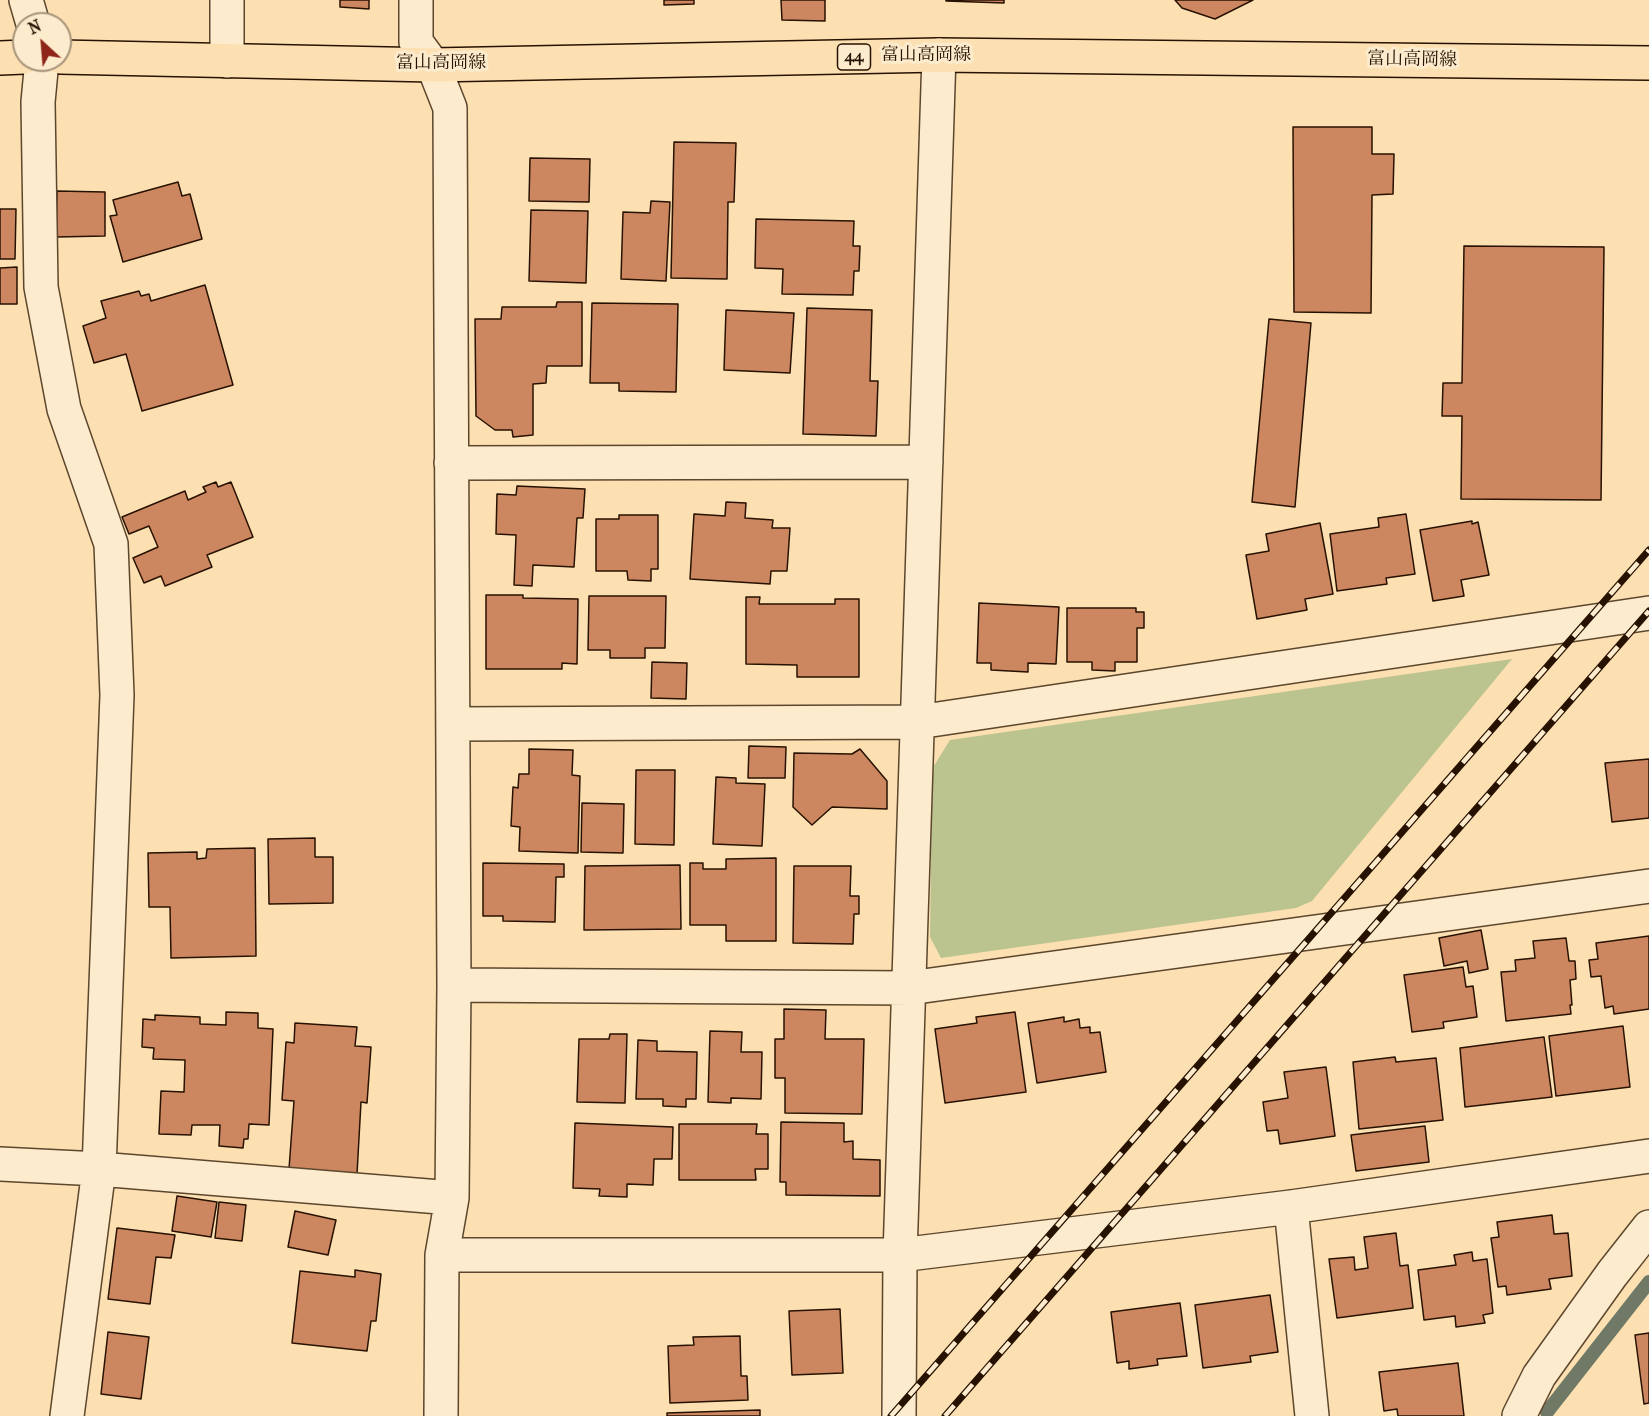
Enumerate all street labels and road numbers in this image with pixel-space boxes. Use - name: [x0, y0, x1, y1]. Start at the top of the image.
- road number: 44: [838, 44, 870, 70]
- street label: 富山高岡線: [881, 45, 971, 67]
- street label: 富山高岡線: [1367, 48, 1457, 72]
- street label: 富山高岡線: [396, 53, 486, 75]

